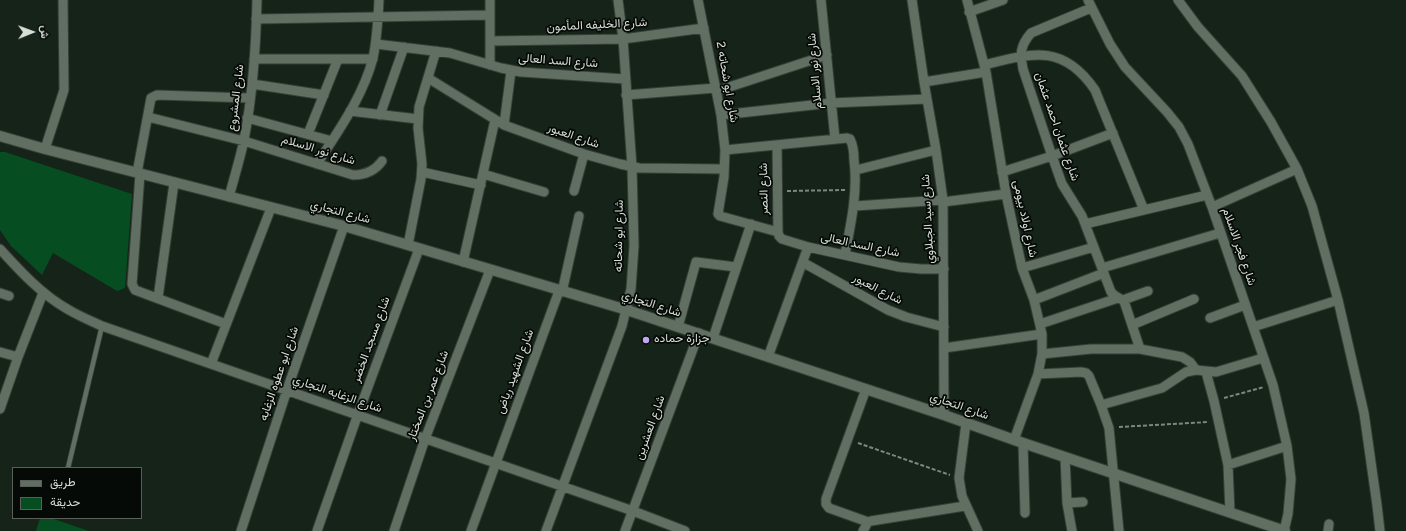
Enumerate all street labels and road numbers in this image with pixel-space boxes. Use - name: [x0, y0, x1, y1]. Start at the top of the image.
- street label: شارع الخليفه المأمون: [546, 16, 648, 36]
- street label: شارع نور الاسلام: [806, 32, 826, 110]
- street label: شارع ابو شحاته 2: [712, 40, 740, 124]
- street label: شارع السد العالى: [518, 52, 598, 72]
- street label: شارع المشروع: [226, 64, 248, 132]
- street label: شارع عثمان احمد عثمان: [1031, 71, 1081, 183]
- street label: شارع العبور: [545, 121, 601, 153]
- street label: شارع نور الاسلام: [280, 133, 356, 169]
- street label: شارع النصر: [757, 163, 773, 215]
- street label: شارع سيد الجبلاوي: [919, 174, 939, 264]
- street label: شارع اولاد بيومى: [1009, 179, 1039, 259]
- street label: شارع التجاري: [308, 198, 372, 228]
- street label: شارع ابو شحاته: [612, 200, 628, 272]
- street label: شارع فجر الاسلام: [1218, 206, 1258, 288]
- street label: شارع السد العالى: [819, 231, 901, 261]
- street label: شارع العبور: [850, 271, 904, 309]
- street label: شارع التجاري: [620, 289, 682, 321]
- street label: شارع مسجد الخضر: [350, 295, 394, 385]
- street label: شارع ابو عطوه الزغابه: [257, 325, 303, 423]
- street label: شارع الشهيد رياض: [494, 328, 538, 416]
- street label: شارع عمر بن المختار: [405, 349, 453, 443]
- street label: شارع الزغابه التجاري: [291, 373, 383, 417]
- street label: شارع التجاري: [928, 390, 990, 424]
- street label: شارع العشرين: [633, 394, 669, 462]

